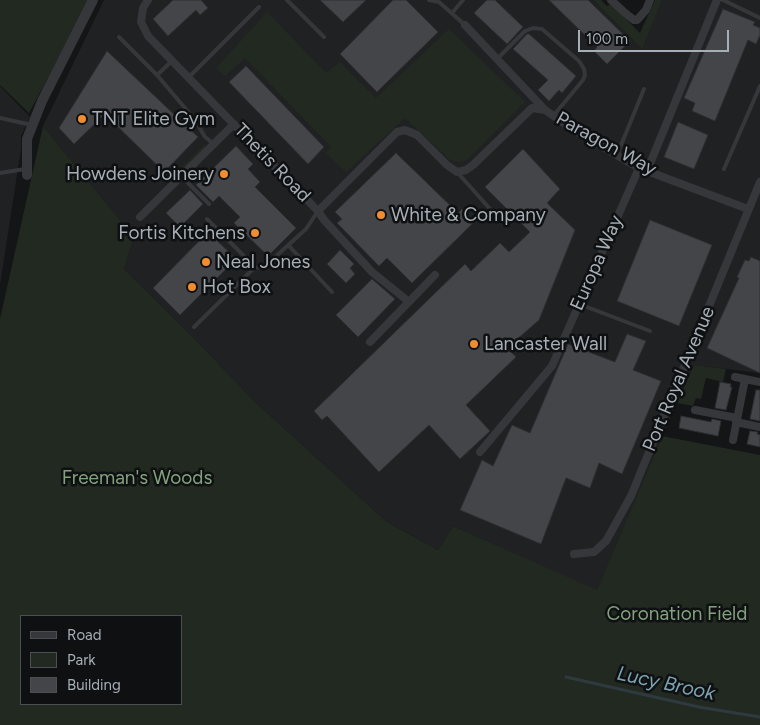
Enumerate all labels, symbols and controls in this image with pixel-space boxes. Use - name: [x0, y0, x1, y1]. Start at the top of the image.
- scale bar: [580, 20, 731, 52]
- text: 100 m: [586, 30, 628, 48]
- street label: Paragon Way: [552, 107, 660, 181]
- place label: TNT Elite Gym: [92, 108, 215, 130]
- marker: TNT Elite Gym: [76, 113, 88, 125]
- street label: Thetis Road: [229, 119, 315, 207]
- place label: Howdens Joinery: [66, 163, 214, 185]
- marker: Howdens Joinery: [218, 168, 230, 180]
- place label: White & Company: [391, 204, 546, 226]
- marker: White & Company: [375, 209, 387, 221]
- street label: Europa Way: [566, 212, 628, 314]
- place label: Fortis Kitchens: [118, 222, 245, 244]
- marker: Fortis Kitchens: [249, 227, 261, 239]
- place label: Neal Jones: [216, 251, 310, 273]
- marker: Neal Jones: [200, 256, 212, 268]
- place label: Hot Box: [202, 276, 271, 298]
- marker: Hot Box: [186, 281, 198, 293]
- street label: Port Royal Avenue: [638, 303, 720, 455]
- place label: Lancaster Wall: [484, 333, 607, 355]
- marker: Lancaster Wall: [468, 338, 480, 350]
- park label: Freeman's Woods: [62, 467, 212, 489]
- park label: Coronation Field: [607, 603, 747, 625]
- legend: [20, 615, 182, 705]
- text: Road: [67, 626, 102, 644]
- text: Park: [67, 651, 96, 669]
- water label: Lucy Brook: [615, 662, 717, 706]
- text: Building: [67, 676, 121, 694]

